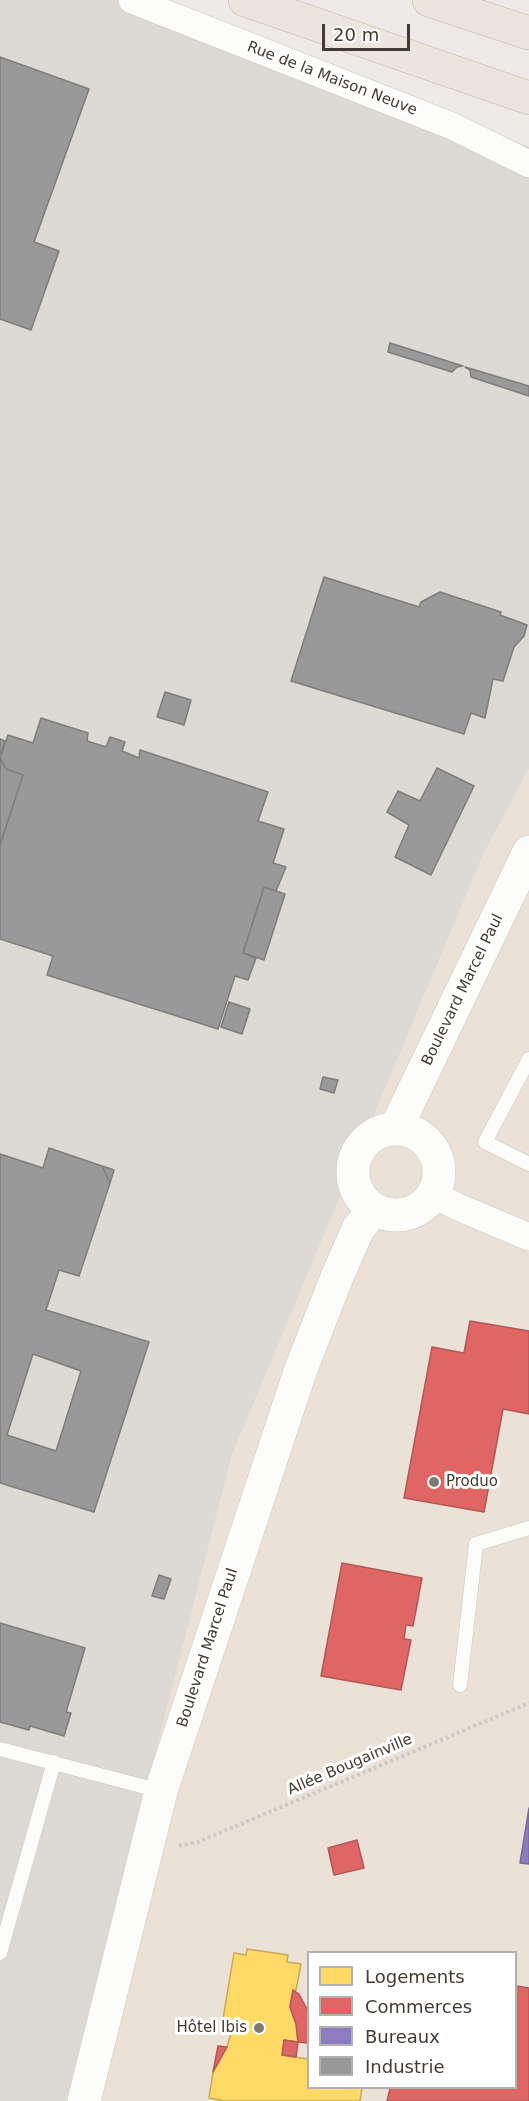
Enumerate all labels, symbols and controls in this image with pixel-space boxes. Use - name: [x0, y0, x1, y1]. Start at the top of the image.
- scale bar: [325, 12, 414, 50]
- text: 20 m: [333, 24, 379, 45]
- street label: Rue de la Maison Neuve: [245, 38, 419, 120]
- street label: Boulevard Marcel Paul: [418, 911, 508, 1069]
- place label: Produo: [446, 1473, 498, 1491]
- marker: Produo: [427, 1475, 441, 1489]
- street label: Boulevard Marcel Paul: [174, 1566, 242, 1730]
- street label: Allée Bougainville: [285, 1731, 415, 1799]
- legend: [307, 1951, 517, 2089]
- text: Logements: [365, 1966, 465, 1987]
- text: Commerces: [365, 1996, 472, 2017]
- place label: Hôtel Ibis: [177, 2019, 247, 2037]
- marker: Hôtel Ibis: [252, 2021, 266, 2035]
- text: Bureaux: [365, 2026, 440, 2047]
- text: Industrie: [365, 2056, 444, 2077]

